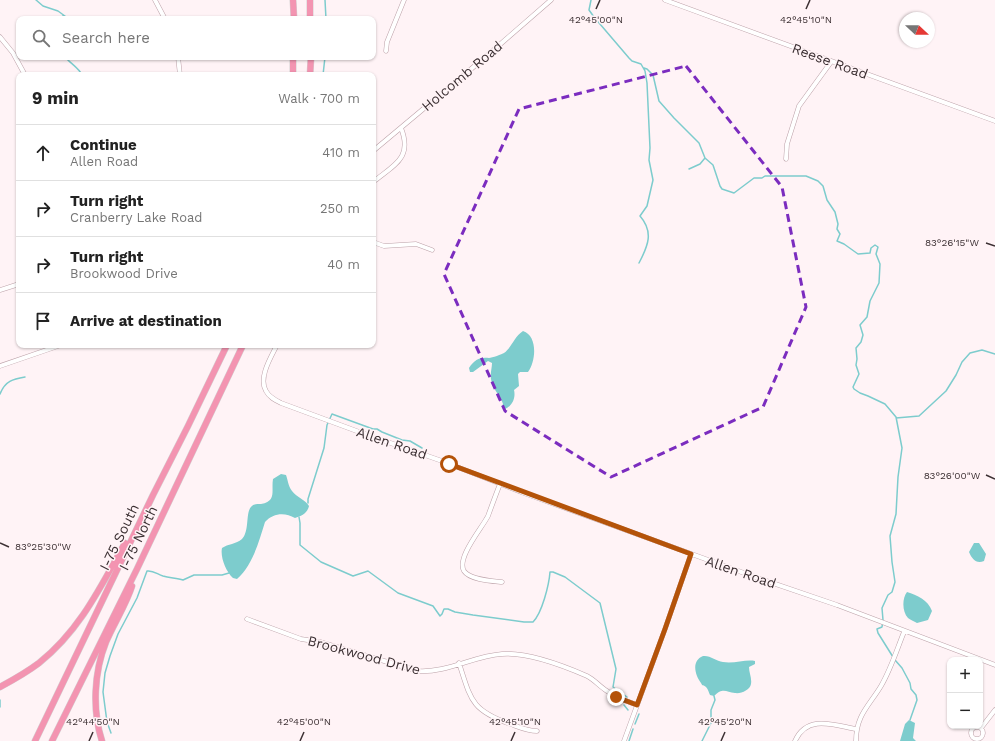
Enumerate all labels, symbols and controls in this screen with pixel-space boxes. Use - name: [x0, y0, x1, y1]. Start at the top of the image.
- north arrow: [899, 12, 935, 48]
- text: 42°45'00"N: [569, 14, 623, 25]
- text: 42°45'10"N: [780, 14, 832, 25]
- search box: [16, 16, 376, 60]
- icon: search: [30, 27, 52, 49]
- text: Search here: [62, 29, 150, 47]
- street label: Holcomb Road: [418, 38, 506, 114]
- street label: Reese Road: [790, 40, 870, 82]
- text: 9 min: [32, 88, 79, 108]
- text: Walk · 700 m: [278, 91, 360, 106]
- text: Continue: [70, 136, 137, 154]
- icon: ahead: [32, 142, 54, 164]
- text: 410 m: [322, 145, 360, 160]
- text: Allen Road: [70, 154, 138, 169]
- text: Turn right: [70, 192, 143, 210]
- icon: right: [32, 198, 54, 220]
- text: 250 m: [320, 201, 360, 216]
- text: Cranberry Lake Road: [70, 210, 202, 225]
- text: 83°26'15"W: [925, 237, 979, 248]
- text: Turn right: [70, 248, 143, 266]
- icon: right: [32, 254, 54, 276]
- text: 40 m: [327, 257, 360, 272]
- text: Brookwood Drive: [70, 266, 178, 281]
- icon: arrive: [32, 310, 54, 332]
- text: Arrive at destination: [70, 312, 222, 330]
- street label: Allen Road: [355, 423, 429, 463]
- route start: [440, 455, 458, 473]
- text: 83°26'00"W: [924, 470, 981, 481]
- street label: I-75 South: [96, 501, 142, 573]
- street label: I-75 North: [116, 503, 160, 573]
- text: 83°25'30"W: [15, 541, 71, 552]
- street label: Allen Road: [704, 552, 778, 592]
- street label: Brookwood Drive: [306, 632, 422, 678]
- map controls: [947, 657, 983, 729]
- button: +: [947, 657, 983, 693]
- route end: [607, 688, 625, 706]
- button: −: [947, 693, 983, 729]
- text: 42°44'50"N: [66, 716, 120, 727]
- text: 42°45'00"N: [277, 716, 331, 727]
- text: 42°45'10"N: [489, 716, 541, 727]
- text: 42°45'20"N: [698, 716, 752, 727]

